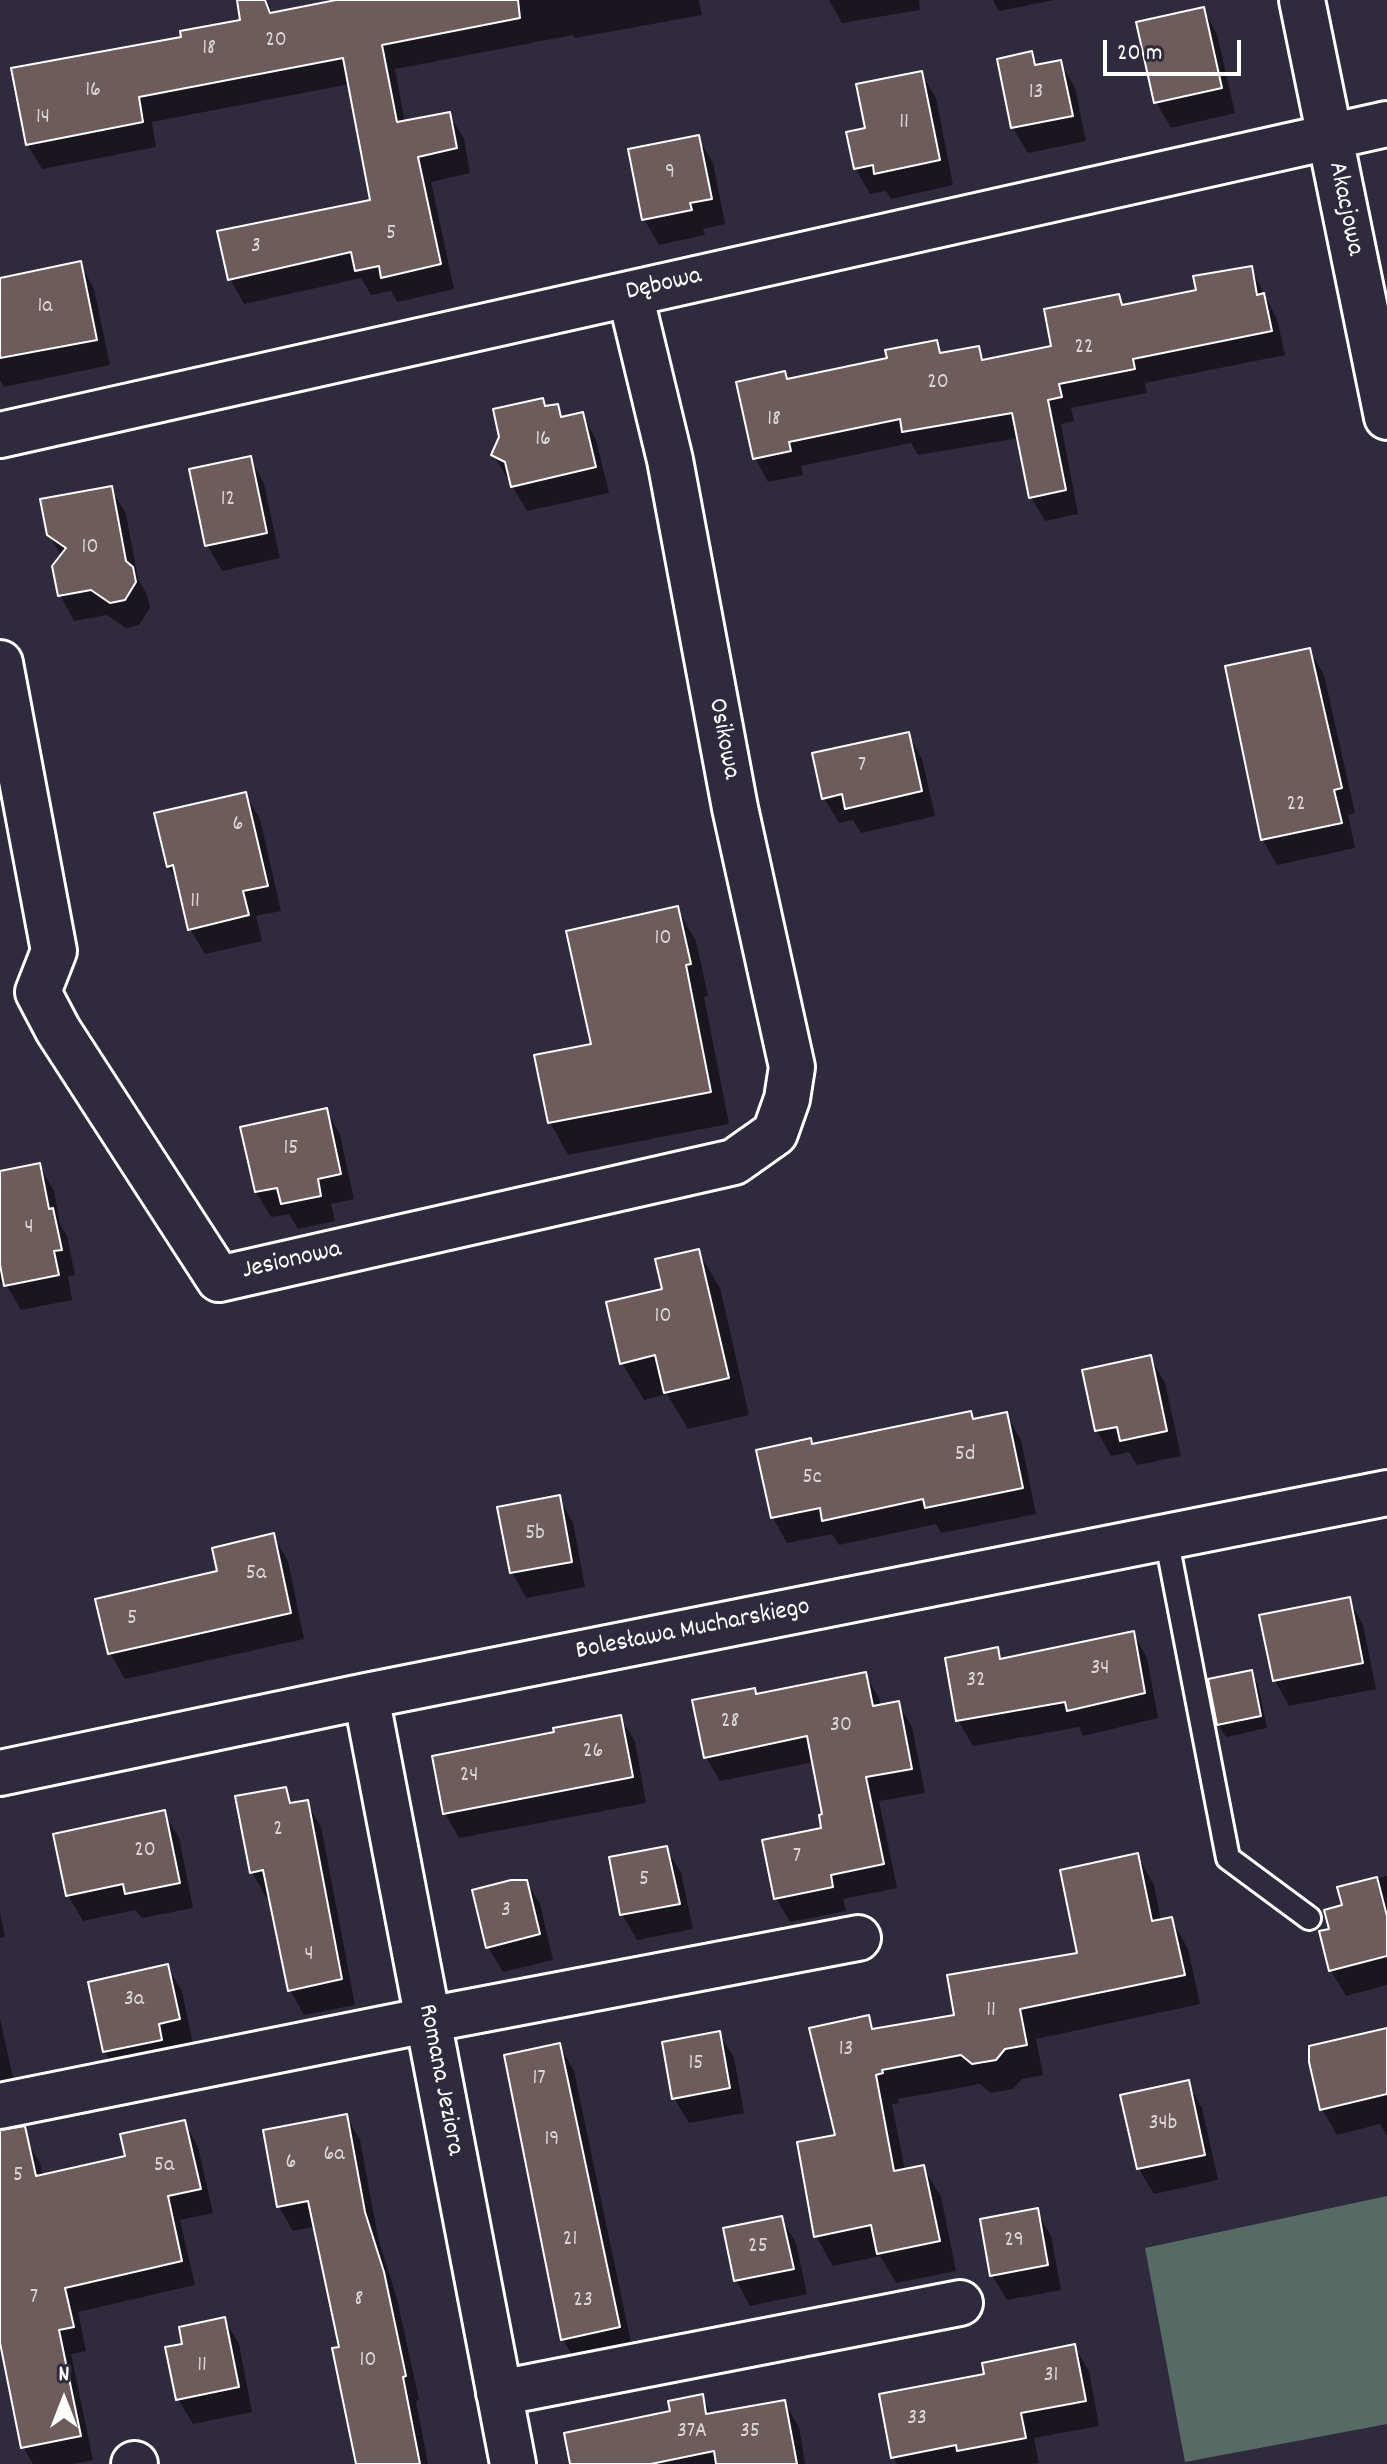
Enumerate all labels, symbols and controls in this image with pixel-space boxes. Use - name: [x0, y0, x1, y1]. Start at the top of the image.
- scale bar: [1107, 24, 1245, 74]
- house number: 20: [265, 29, 287, 55]
- house number: 18: [202, 37, 216, 63]
- text: 20 m: [1117, 37, 1163, 71]
- house number: 16: [85, 79, 101, 105]
- house number: 13: [1029, 81, 1043, 107]
- house number: 14: [36, 106, 50, 132]
- house number: 11: [899, 111, 909, 137]
- street label: Akacjowa: [1319, 159, 1369, 259]
- house number: 9: [665, 161, 675, 187]
- house number: 5: [386, 222, 396, 248]
- house number: 3: [251, 235, 261, 261]
- street label: Dębowa: [623, 262, 705, 310]
- house number: 1a: [37, 295, 53, 321]
- house number: 22: [1074, 336, 1094, 362]
- house number: 20: [927, 371, 949, 397]
- house number: 18: [767, 408, 781, 434]
- house number: 16: [535, 428, 551, 454]
- house number: 12: [221, 488, 235, 514]
- house number: 10: [82, 536, 98, 562]
- street label: Osikowa: [699, 696, 745, 782]
- house number: 7: [858, 754, 866, 780]
- house number: 22: [1286, 793, 1306, 819]
- house number: 6: [233, 813, 243, 839]
- house number: 11: [190, 890, 200, 916]
- house number: 10: [655, 927, 671, 953]
- house number: 15: [283, 1137, 299, 1163]
- house number: 4: [24, 1216, 34, 1242]
- street label: Jesionowa: [239, 1235, 345, 1289]
- house number: 10: [655, 1305, 671, 1331]
- house number: 5d: [955, 1443, 975, 1469]
- house number: 5c: [802, 1466, 822, 1492]
- house number: 5b: [525, 1522, 545, 1548]
- house number: 5a: [246, 1562, 266, 1588]
- street label: Bolesława Mucharskiego: [573, 1593, 813, 1669]
- house number: 5: [127, 1607, 137, 1633]
- house number: 34: [1091, 1657, 1109, 1683]
- house number: 32: [966, 1669, 986, 1695]
- house number: 28: [721, 1710, 739, 1736]
- house number: 30: [830, 1714, 852, 1740]
- house number: 26: [583, 1740, 603, 1766]
- house number: 24: [460, 1764, 478, 1790]
- house number: 2: [273, 1818, 283, 1844]
- house number: 20: [134, 1839, 156, 1865]
- house number: 7: [793, 1845, 801, 1871]
- house number: 5: [639, 1868, 649, 1894]
- house number: 3: [501, 1899, 511, 1925]
- house number: 4: [304, 1943, 314, 1969]
- house number: 3a: [124, 1988, 144, 2014]
- house number: 11: [986, 1999, 996, 2025]
- street label: Romana Jeziora: [409, 2002, 469, 2158]
- house number: 13: [839, 2038, 853, 2064]
- house number: 15: [688, 2052, 704, 2078]
- house number: 17: [532, 2067, 546, 2093]
- house number: 34b: [1149, 2112, 1177, 2138]
- house number: 19: [545, 2128, 559, 2154]
- house number: 6a: [323, 2143, 345, 2169]
- house number: 6: [286, 2151, 296, 2177]
- house number: 5a: [154, 2154, 174, 2180]
- house number: 5: [13, 2164, 23, 2190]
- house number: 21: [563, 2228, 577, 2254]
- house number: 29: [1004, 2229, 1024, 2255]
- house number: 25: [748, 2235, 768, 2261]
- house number: 7: [30, 2286, 38, 2312]
- house number: 8: [355, 2288, 363, 2314]
- house number: 23: [573, 2289, 593, 2315]
- house number: 10: [360, 2349, 376, 2375]
- house number: 11: [197, 2354, 207, 2380]
- north arrow: [24, 2360, 104, 2440]
- text: N: [59, 2360, 69, 2391]
- house number: 31: [1044, 2364, 1058, 2390]
- house number: 33: [907, 2407, 927, 2433]
- house number: 37A: [677, 2420, 707, 2446]
- house number: 35: [740, 2420, 760, 2446]

